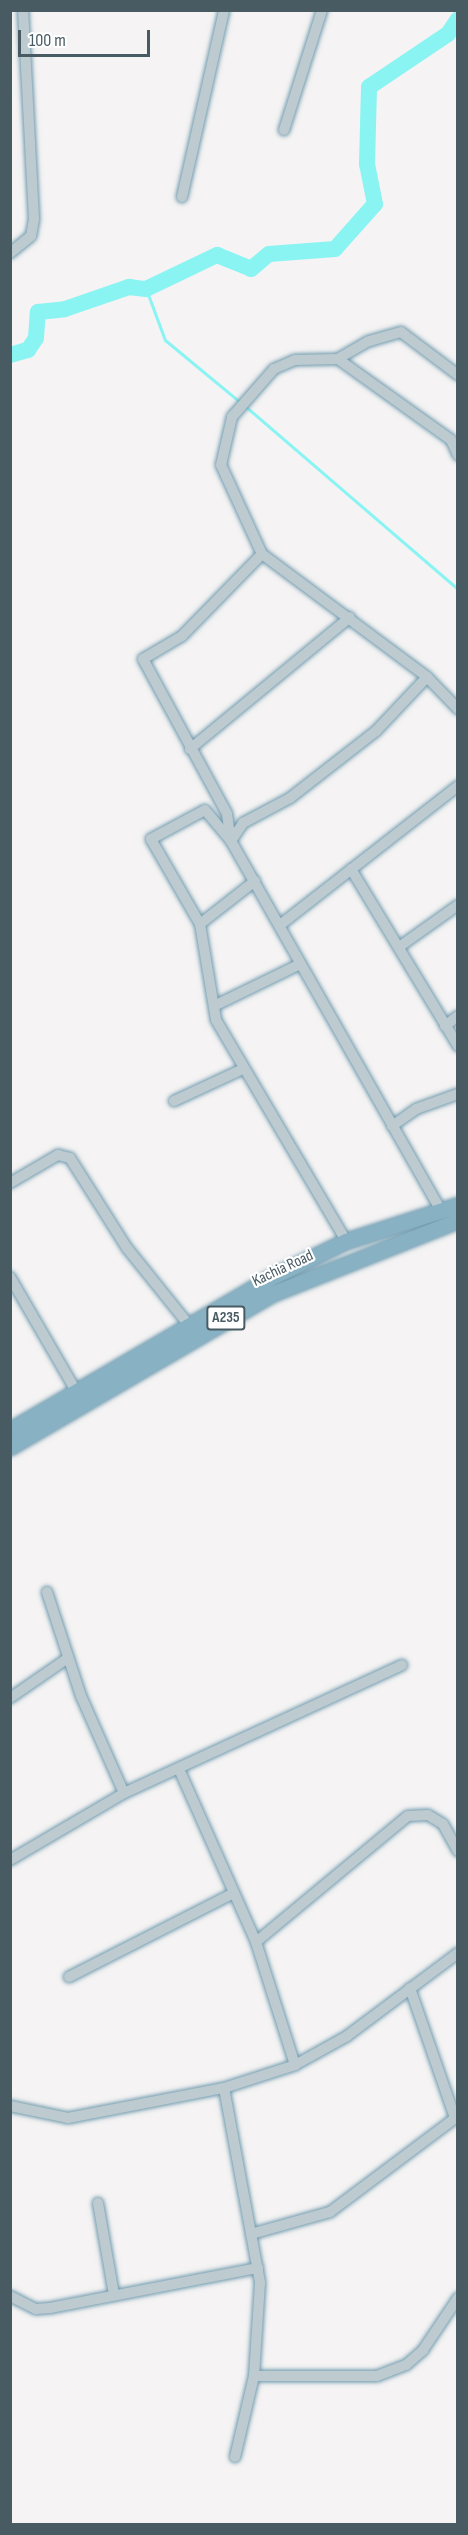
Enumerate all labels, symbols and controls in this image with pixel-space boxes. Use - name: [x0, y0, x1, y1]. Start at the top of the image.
- scale bar: [21, 18, 153, 56]
- text: 100 m: [29, 30, 66, 51]
- street label: Kachia Road: [250, 1247, 316, 1291]
- road number: A235: [205, 1306, 247, 1330]

